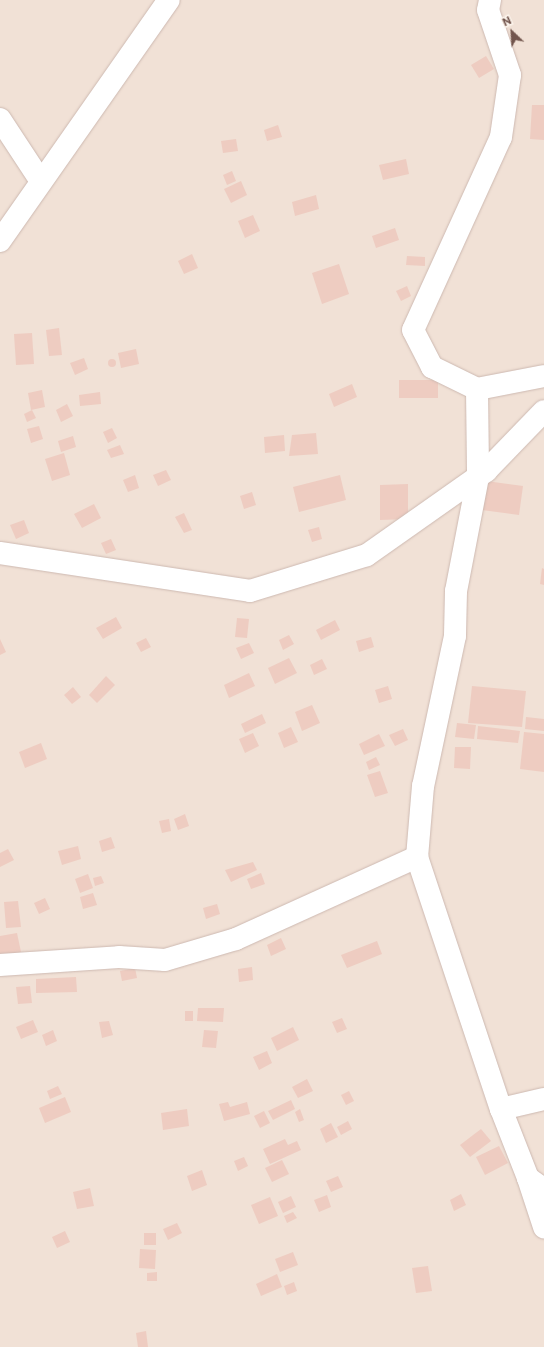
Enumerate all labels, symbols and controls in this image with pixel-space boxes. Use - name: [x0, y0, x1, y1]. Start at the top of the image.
- north arrow: [492, 12, 532, 52]
- text: N: [500, 13, 513, 28]

